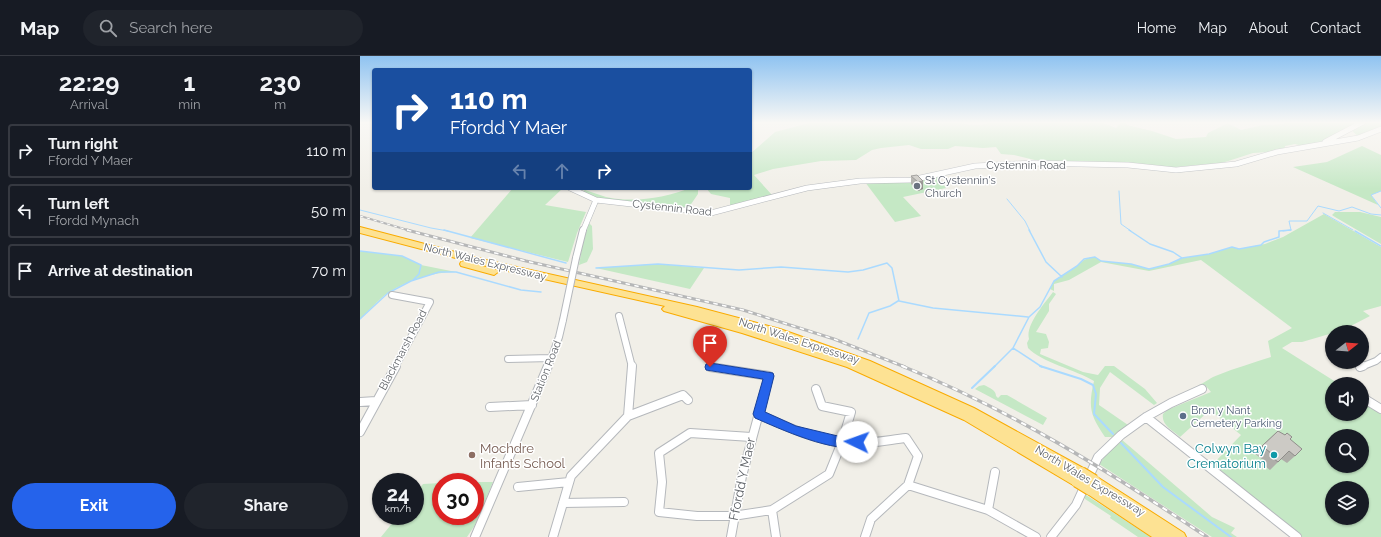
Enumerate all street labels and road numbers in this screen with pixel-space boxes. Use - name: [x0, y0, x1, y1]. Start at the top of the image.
- street label: Cystennin Road: [986, 159, 1066, 172]
- street label: Cystennin Road: [632, 197, 712, 219]
- street label: North Wales Expressway: [422, 240, 548, 284]
- street label: Blackmarsh Road: [376, 307, 430, 392]
- street label: North Wales Expressway: [737, 315, 861, 367]
- street label: Station Road: [528, 339, 564, 403]
- street label: Ffordd Y Maer: [726, 436, 758, 522]
- street label: North Wales Expressway: [1033, 443, 1147, 519]

